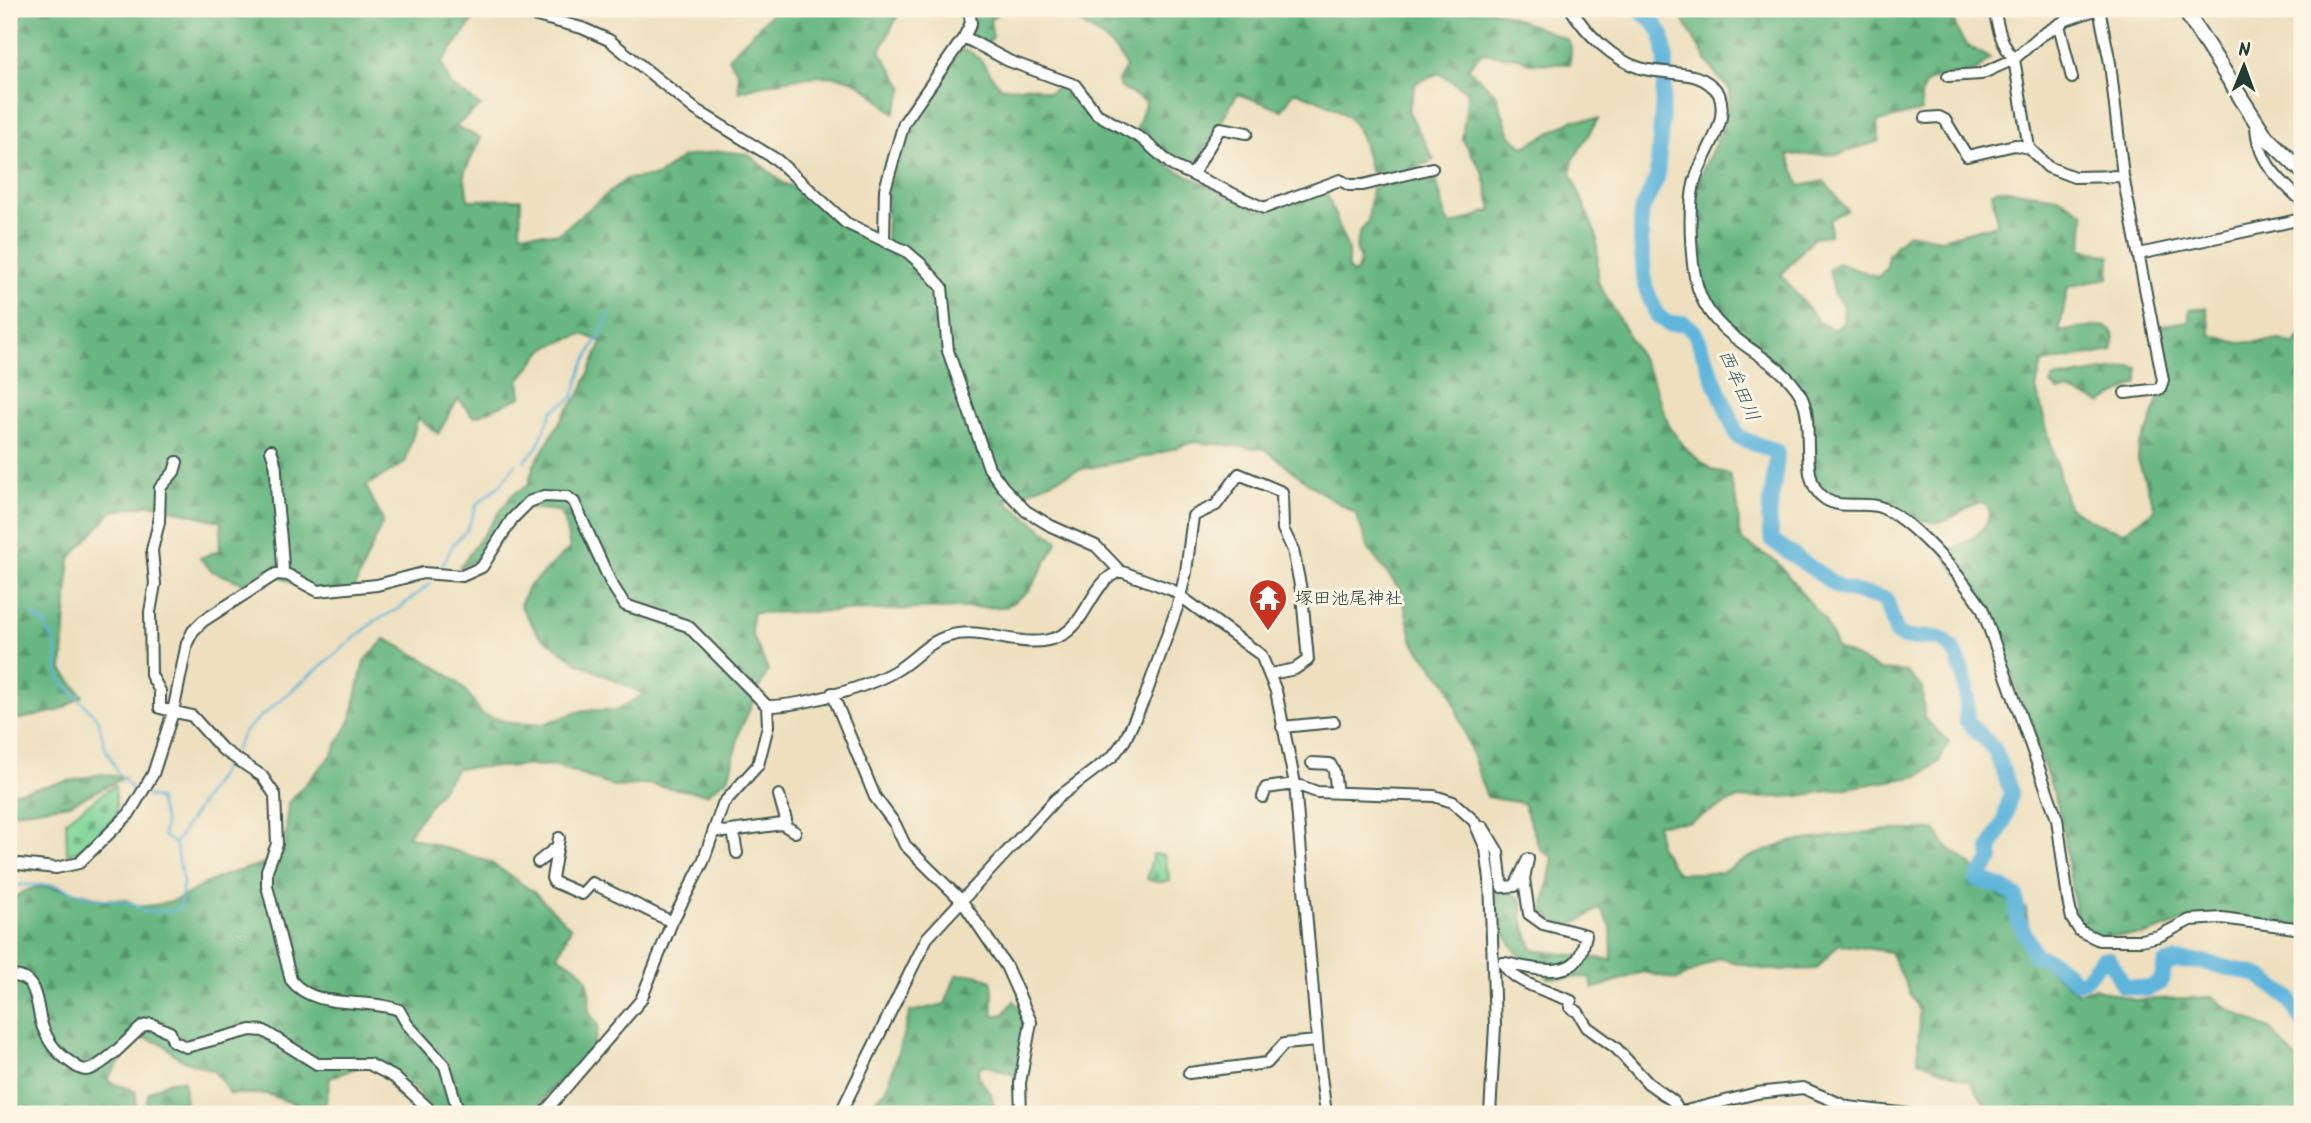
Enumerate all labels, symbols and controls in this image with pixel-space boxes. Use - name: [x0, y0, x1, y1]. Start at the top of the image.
- north arrow: [2210, 32, 2280, 102]
- text: N: [2238, 36, 2251, 66]
- water label: 西牟田川: [1710, 345, 1767, 427]
- temple icon: 塚田池尾神社: [1247, 577, 1289, 632]
- place label: 塚田池尾神社: [1295, 585, 1403, 614]

